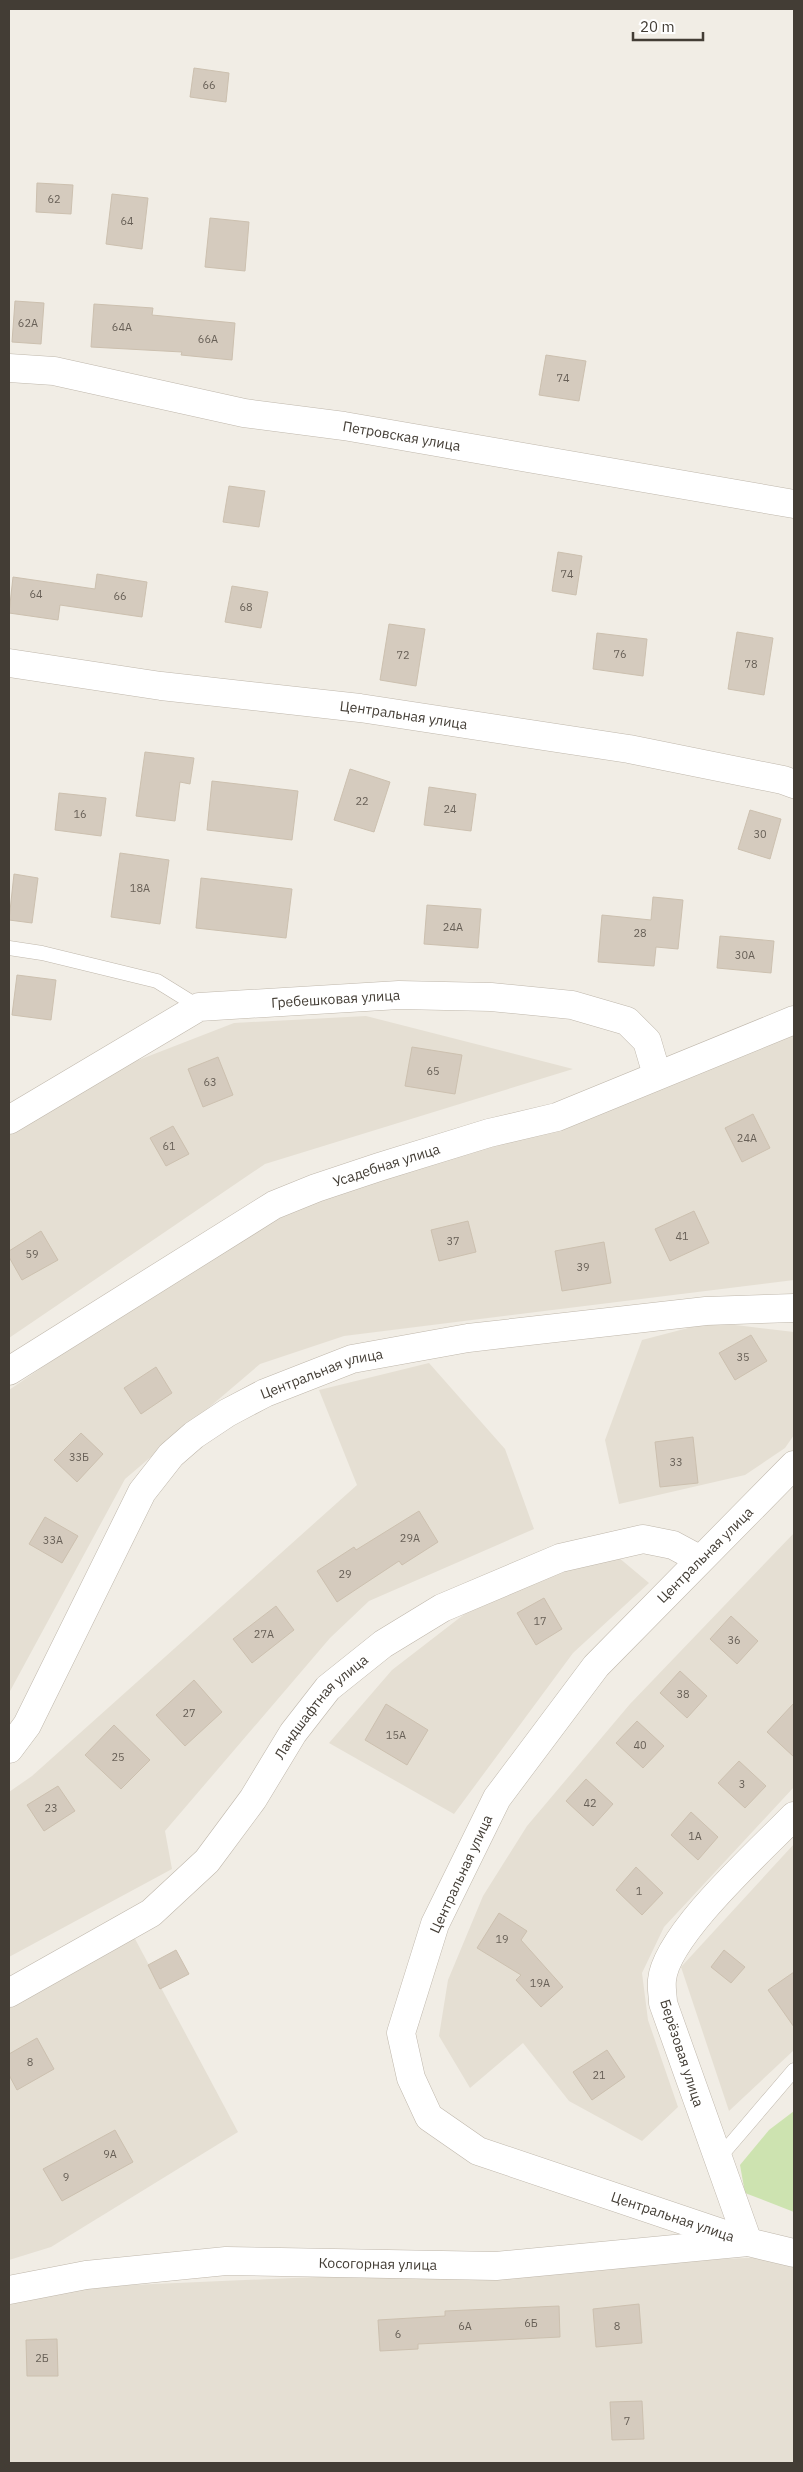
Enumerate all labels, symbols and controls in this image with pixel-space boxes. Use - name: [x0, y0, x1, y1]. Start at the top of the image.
- scale bar: [633, 10, 703, 42]
- text: 20 m: [640, 17, 675, 36]
- house number: 66: [202, 78, 216, 92]
- house number: 62: [47, 192, 61, 206]
- house number: 64: [120, 214, 134, 228]
- house number: 62А: [18, 316, 38, 330]
- house number: 64А: [112, 320, 132, 334]
- house number: 66А: [198, 332, 218, 346]
- house number: 74: [556, 371, 570, 385]
- street label: Петровская улица: [341, 417, 462, 455]
- house number: 74: [560, 567, 574, 581]
- house number: 64: [29, 587, 43, 601]
- house number: 66: [113, 589, 127, 603]
- house number: 68: [239, 600, 253, 614]
- house number: 76: [613, 647, 627, 661]
- house number: 72: [396, 648, 410, 662]
- house number: 78: [744, 657, 758, 671]
- street label: Центральная улица: [339, 697, 469, 733]
- house number: 22: [355, 794, 369, 808]
- house number: 24: [443, 802, 457, 816]
- house number: 16: [73, 807, 87, 821]
- house number: 30: [753, 827, 767, 841]
- house number: 18А: [130, 881, 150, 895]
- house number: 24А: [443, 920, 463, 934]
- house number: 28: [633, 926, 647, 940]
- house number: 30А: [735, 948, 755, 962]
- street label: Гребешковая улица: [271, 986, 401, 1012]
- house number: 65: [426, 1064, 440, 1078]
- house number: 63: [203, 1075, 217, 1089]
- house number: 24А: [737, 1131, 757, 1145]
- house number: 61: [162, 1139, 176, 1153]
- street label: Усадебная улица: [330, 1140, 443, 1191]
- house number: 41: [675, 1229, 689, 1243]
- house number: 37: [446, 1234, 460, 1248]
- house number: 59: [25, 1247, 39, 1261]
- house number: 39: [576, 1260, 590, 1274]
- street label: Центральная улица: [258, 1345, 385, 1403]
- house number: 35: [736, 1350, 750, 1364]
- house number: 33Б: [69, 1450, 89, 1464]
- house number: 33: [669, 1455, 683, 1469]
- street label: Центральная улица: [653, 1503, 757, 1607]
- house number: 29А: [400, 1531, 420, 1545]
- house number: 33А: [43, 1533, 63, 1547]
- house number: 29: [338, 1567, 352, 1581]
- house number: 17: [533, 1614, 547, 1628]
- house number: 27А: [254, 1627, 274, 1641]
- house number: 36: [727, 1633, 741, 1647]
- street label: Ландшафтная улица: [270, 1650, 372, 1763]
- house number: 38: [676, 1687, 690, 1701]
- house number: 27: [182, 1706, 196, 1720]
- house number: 15А: [386, 1728, 406, 1742]
- house number: 40: [633, 1738, 647, 1752]
- house number: 25: [111, 1750, 125, 1764]
- house number: 3: [739, 1777, 745, 1791]
- house number: 42: [583, 1796, 597, 1810]
- house number: 23: [44, 1801, 58, 1815]
- street label: Центральная улица: [426, 1811, 497, 1936]
- house number: 1А: [688, 1829, 702, 1843]
- house number: 1: [636, 1884, 643, 1898]
- house number: 19: [495, 1932, 509, 1946]
- house number: 19А: [530, 1976, 550, 1990]
- street label: Берёзовая улица: [656, 1997, 708, 2110]
- house number: 8: [27, 2055, 33, 2069]
- house number: 21: [592, 2068, 606, 2082]
- house number: 9А: [103, 2147, 117, 2161]
- house number: 9: [63, 2170, 69, 2184]
- street label: Центральная улица: [609, 2188, 737, 2246]
- street label: Косогорная улица: [318, 2254, 438, 2274]
- house number: 6Б: [524, 2316, 538, 2330]
- house number: 6А: [458, 2319, 472, 2333]
- house number: 8: [614, 2319, 620, 2333]
- house number: 6: [395, 2327, 401, 2341]
- house number: 2Б: [35, 2351, 49, 2365]
- house number: 7: [624, 2414, 630, 2428]

